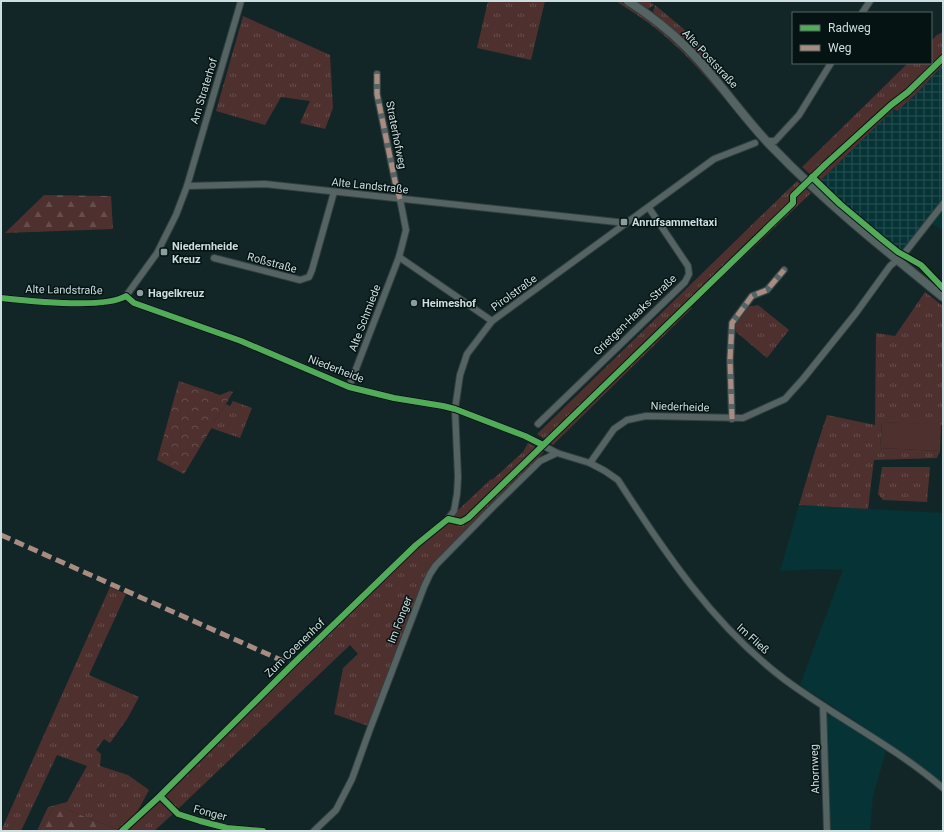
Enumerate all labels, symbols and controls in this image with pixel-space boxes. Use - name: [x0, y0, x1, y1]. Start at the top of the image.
- legend: [792, 12, 932, 64]
- text: Radweg: [828, 21, 871, 35]
- street label: Alte Poststraße: [679, 27, 741, 91]
- text: Weg: [828, 41, 852, 55]
- street label: Am Straterhof: [188, 56, 220, 126]
- street label: Straterhofweg: [383, 100, 409, 170]
- street label: Alte Landstraße: [331, 175, 409, 197]
- place label: Anrufsammeltaxi: [632, 216, 717, 229]
- marker: Anrufsammeltaxi: [619, 217, 629, 227]
- place label: Niedernheide Kreuz: [172, 240, 238, 266]
- marker: Niedernheide Kreuz: [159, 247, 169, 257]
- street label: Roßstraße: [246, 250, 298, 276]
- street label: Pirolstraße: [489, 272, 540, 314]
- street label: Grietgen-Haaks-Straße: [591, 272, 679, 358]
- street label: Alte Landstraße: [25, 283, 103, 297]
- street label: Alte Schmiede: [346, 283, 384, 353]
- place label: Hagelkreuz: [148, 287, 205, 300]
- marker: Hagelkreuz: [135, 288, 145, 298]
- place label: Heimeshof: [422, 297, 476, 310]
- marker: Heimeshof: [409, 298, 419, 308]
- street label: Niederheide: [306, 352, 366, 386]
- street label: Niederheide: [650, 399, 710, 415]
- street label: Im Fonger: [385, 594, 415, 645]
- street label: Zum Coenenhof: [262, 616, 328, 680]
- street label: Im Fließ: [734, 621, 772, 657]
- street label: Ahornweg: [808, 744, 822, 794]
- street label: Fonger: [192, 802, 228, 824]

